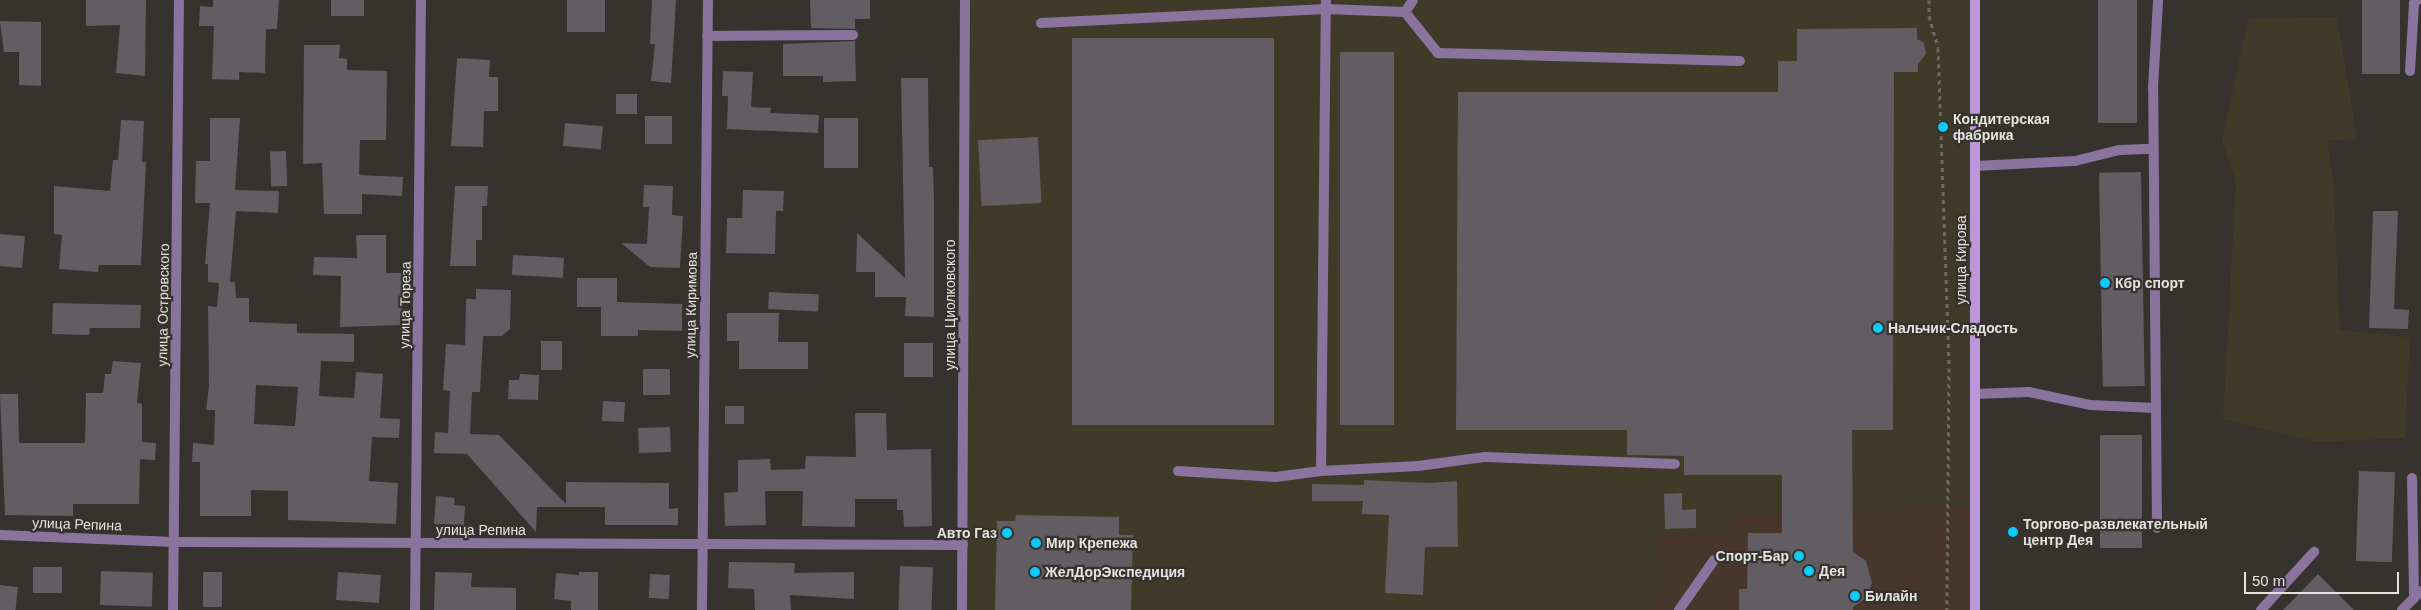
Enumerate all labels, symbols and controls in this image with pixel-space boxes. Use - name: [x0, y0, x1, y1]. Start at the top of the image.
- place label: Кондитерская фабрика: [1953, 111, 2050, 144]
- marker: Кондитерская фабрика: [1937, 121, 1949, 133]
- street label: улица Кирова: [1953, 216, 1969, 304]
- street label: улица Циолковского: [942, 239, 958, 371]
- street label: улица Островского: [154, 243, 172, 367]
- street label: улица Киримова: [682, 252, 700, 358]
- street label: улица Тореза: [396, 261, 414, 349]
- place label: Кбр спорт: [2115, 275, 2185, 291]
- marker: Кбр спорт: [2099, 277, 2111, 289]
- place label: Нальчик-Сладость: [1888, 320, 2018, 336]
- marker: Нальчик-Сладость: [1872, 322, 1884, 334]
- street label: улица Репина: [32, 514, 122, 534]
- place label: Торгово-развлекательный центр Дея: [2023, 516, 2208, 548]
- street label: улица Репина: [436, 522, 526, 538]
- place label: Авто Газ: [937, 525, 997, 541]
- marker: Торгово-развлекательный центр Дея: [2007, 526, 2019, 538]
- marker: Авто Газ: [1001, 527, 1013, 539]
- place label: Мир Крепежа: [1046, 535, 1138, 551]
- marker: Мир Крепежа: [1030, 537, 1042, 549]
- place label: Спорт-Бар: [1716, 548, 1789, 564]
- marker: Спорт-Бар: [1793, 550, 1805, 562]
- scale bar: [2246, 562, 2401, 594]
- place label: Дея: [1819, 563, 1845, 579]
- place label: ЖелДорЭкспедиция: [1045, 564, 1185, 580]
- marker: Дея: [1803, 565, 1815, 577]
- marker: ЖелДорЭкспедиция: [1029, 566, 1041, 578]
- text: 50 m: [2252, 572, 2285, 589]
- place label: Билайн: [1865, 588, 1917, 604]
- marker: Билайн: [1849, 590, 1861, 602]

